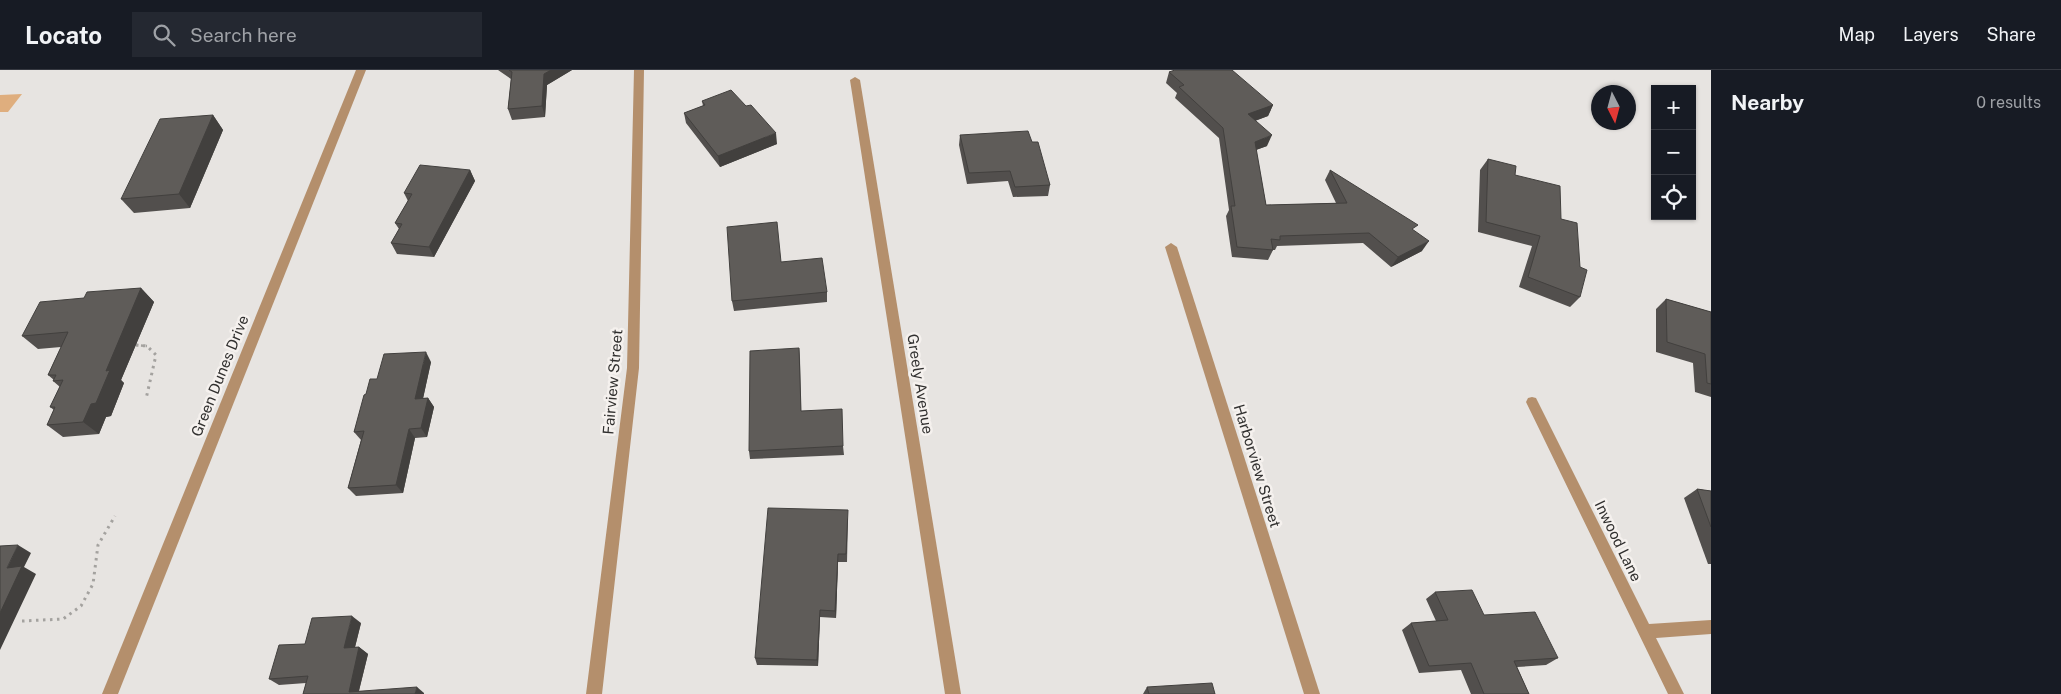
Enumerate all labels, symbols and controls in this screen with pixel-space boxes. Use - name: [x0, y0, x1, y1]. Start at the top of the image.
- search box: [132, 12, 482, 57]
- text: Locato: [25, 21, 102, 49]
- icon: search: [150, 21, 178, 49]
- text: Search here: [190, 24, 297, 46]
- text: Map: [1839, 24, 1875, 45]
- text: Layers: [1903, 24, 1959, 45]
- text: Share: [1987, 24, 2036, 45]
- north arrow: [1591, 85, 1636, 130]
- map controls: [1651, 85, 1696, 220]
- button: +: [1651, 85, 1696, 130]
- text: Nearby: [1731, 90, 1804, 115]
- text: 0 results: [1976, 93, 2041, 112]
- button: −: [1651, 130, 1696, 175]
- button: locate: [1651, 175, 1696, 220]
- street label: Green Dunes Drive: [187, 313, 252, 439]
- street label: Fairview Street: [599, 328, 626, 435]
- street label: Greely Avenue: [904, 333, 937, 435]
- street label: Harborview Street: [1231, 402, 1284, 530]
- street label: Inwood Lane: [1592, 498, 1645, 584]

